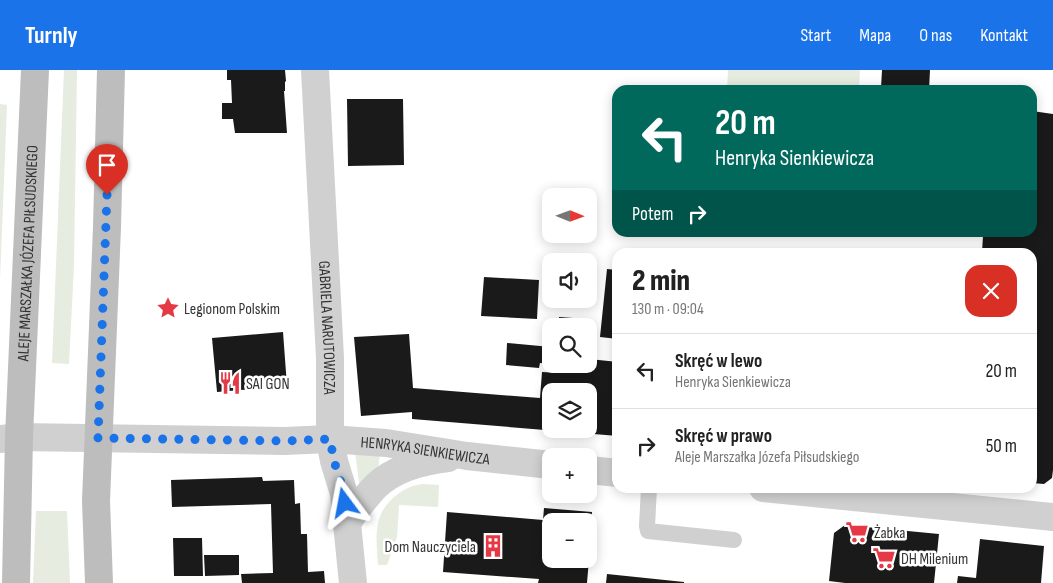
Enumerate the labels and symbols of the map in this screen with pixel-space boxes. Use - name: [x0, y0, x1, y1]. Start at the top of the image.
- pin: [86, 144, 128, 195]
- street label: ALEJE MARSZAŁKA JÓZEFA PIŁSUDSKIEGO: [14, 145, 43, 363]
- north arrow: [542, 188, 598, 242]
- street label: GABRIELA NARUTOWICZA: [314, 260, 338, 395]
- place icon: Legionom Polskim: [155, 295, 181, 321]
- place label: Legionom Polskim: [184, 300, 280, 319]
- restaurant icon: SAI GON: [217, 370, 243, 396]
- place label: SAI GON: [246, 375, 290, 394]
- street label: HENRYKA SIENKIEWICZA: [360, 433, 491, 469]
- position arrow: [318, 476, 370, 528]
- supermarket icon: Żabka: [844, 519, 870, 545]
- place label: Żabka: [874, 524, 906, 543]
- building icon: Dom Nauczyciela: [480, 533, 506, 559]
- place label: Dom Nauczyciela: [385, 538, 476, 557]
- supermarket icon: DH Milenium: [871, 545, 897, 571]
- place label: DH Milenium: [901, 550, 968, 569]

